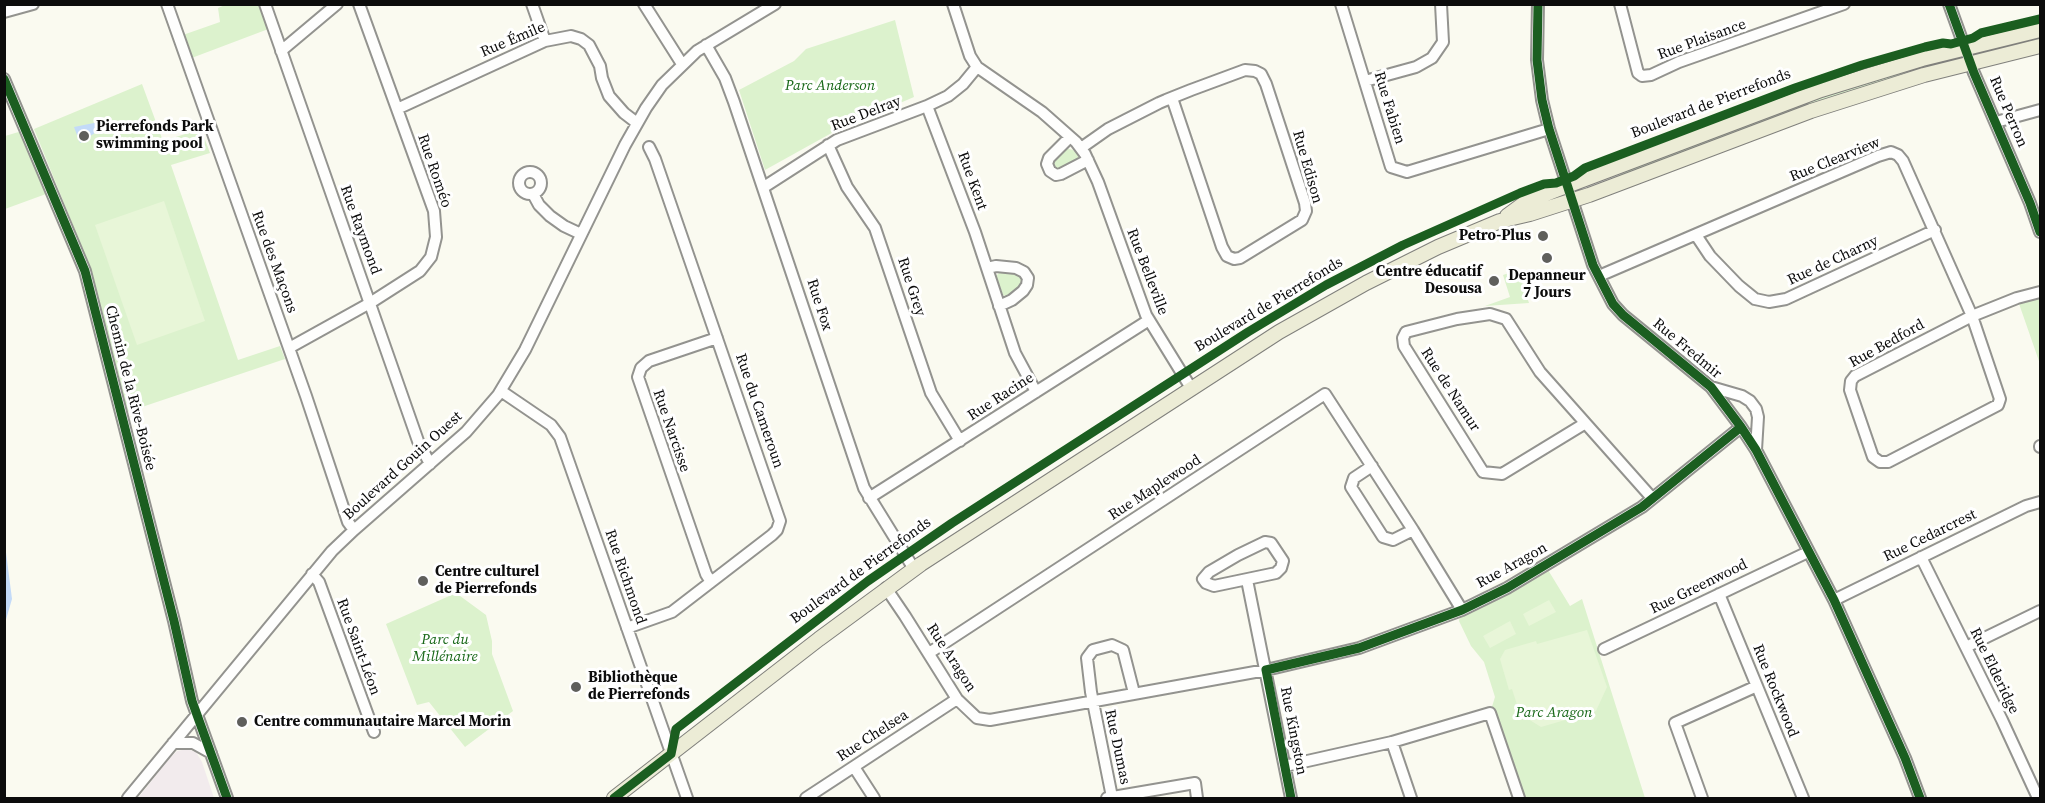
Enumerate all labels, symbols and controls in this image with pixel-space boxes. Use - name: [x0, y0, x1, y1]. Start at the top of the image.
- street label: Rue Plaisance: [1655, 16, 1749, 64]
- street label: Rue Émile: [478, 18, 548, 62]
- street label: Boulevard de Pierrefonds: [1629, 65, 1793, 143]
- street label: Rue Fabien: [1369, 70, 1409, 146]
- street label: Rue Perron: [1985, 74, 2031, 150]
- park label: Parc Anderson: [785, 77, 875, 95]
- street label: Rue Delray: [829, 92, 903, 136]
- place label: Pierrefonds Park swimming pool: [96, 118, 214, 153]
- street label: Rue Edison: [1288, 128, 1326, 206]
- marker: Pierrefonds Park swimming pool: [77, 129, 91, 143]
- street label: Rue Roméo: [413, 132, 455, 210]
- street label: Rue Clearview: [1787, 134, 1883, 186]
- street label: Rue Kent: [953, 149, 991, 213]
- street label: Rue Raymond: [336, 183, 384, 277]
- street label: Rue des Maçons: [247, 208, 301, 316]
- street label: Rue Belleville: [1122, 226, 1172, 318]
- place label: Petro-Plus: [1459, 227, 1531, 245]
- marker: Petro-Plus: [1536, 229, 1550, 243]
- street label: Rue de Charny: [1785, 232, 1881, 290]
- marker: Depanneur 7 Jours: [1540, 251, 1554, 265]
- street label: Boulevard de Pierrefonds: [1192, 254, 1346, 356]
- street label: Rue Grey: [893, 255, 929, 319]
- place label: Centre éducatif Desousa: [1376, 263, 1482, 298]
- place label: Depanneur 7 Jours: [1508, 267, 1586, 302]
- marker: Centre éducatif Desousa: [1487, 274, 1501, 288]
- street label: Rue Fox: [802, 277, 836, 333]
- street label: Chemin de la Rive-Boisée: [101, 304, 159, 472]
- street label: Rue Fredmir: [1649, 315, 1725, 383]
- street label: Rue Bedford: [1846, 316, 1928, 372]
- street label: Rue de Namur: [1416, 345, 1484, 435]
- street label: Rue du Cameroun: [731, 351, 787, 471]
- street label: Rue Racine: [965, 369, 1037, 425]
- street label: Rue Narcisse: [648, 387, 694, 475]
- street label: Boulevard Gouin Ouest: [340, 408, 466, 524]
- street label: Rue Maplewood: [1105, 451, 1205, 525]
- street label: Rue Cedarcrest: [1881, 506, 1979, 566]
- street label: Boulevard de Pierrefonds: [787, 514, 935, 628]
- street label: Rue Richmond: [600, 527, 650, 627]
- street label: Rue Aragon: [1474, 539, 1550, 593]
- street label: Rue Greenwood: [1647, 556, 1751, 618]
- place label: Centre culturel de Pierrefonds: [435, 563, 539, 598]
- marker: Centre culturel de Pierrefonds: [416, 574, 430, 588]
- street label: Rue Saint-Léon: [332, 596, 384, 698]
- street label: Rue Aragon: [922, 620, 980, 696]
- street label: Rue Elderidge: [1965, 625, 2023, 717]
- park label: Parc du Millénaire: [412, 631, 478, 666]
- street label: Rue Rockwood: [1748, 642, 1802, 740]
- place label: Bibliothèque de Pierrefonds: [588, 669, 690, 704]
- marker: Bibliothèque de Pierrefonds: [569, 680, 583, 694]
- street label: Rue Kingston: [1276, 685, 1310, 777]
- park label: Parc Aragon: [1516, 704, 1592, 722]
- street label: Rue Chelsea: [834, 706, 912, 766]
- street label: Rue Dumas: [1100, 708, 1134, 786]
- place label: Centre communautaire Marcel Morin: [254, 713, 511, 731]
- marker: Centre communautaire Marcel Morin: [235, 715, 249, 729]

